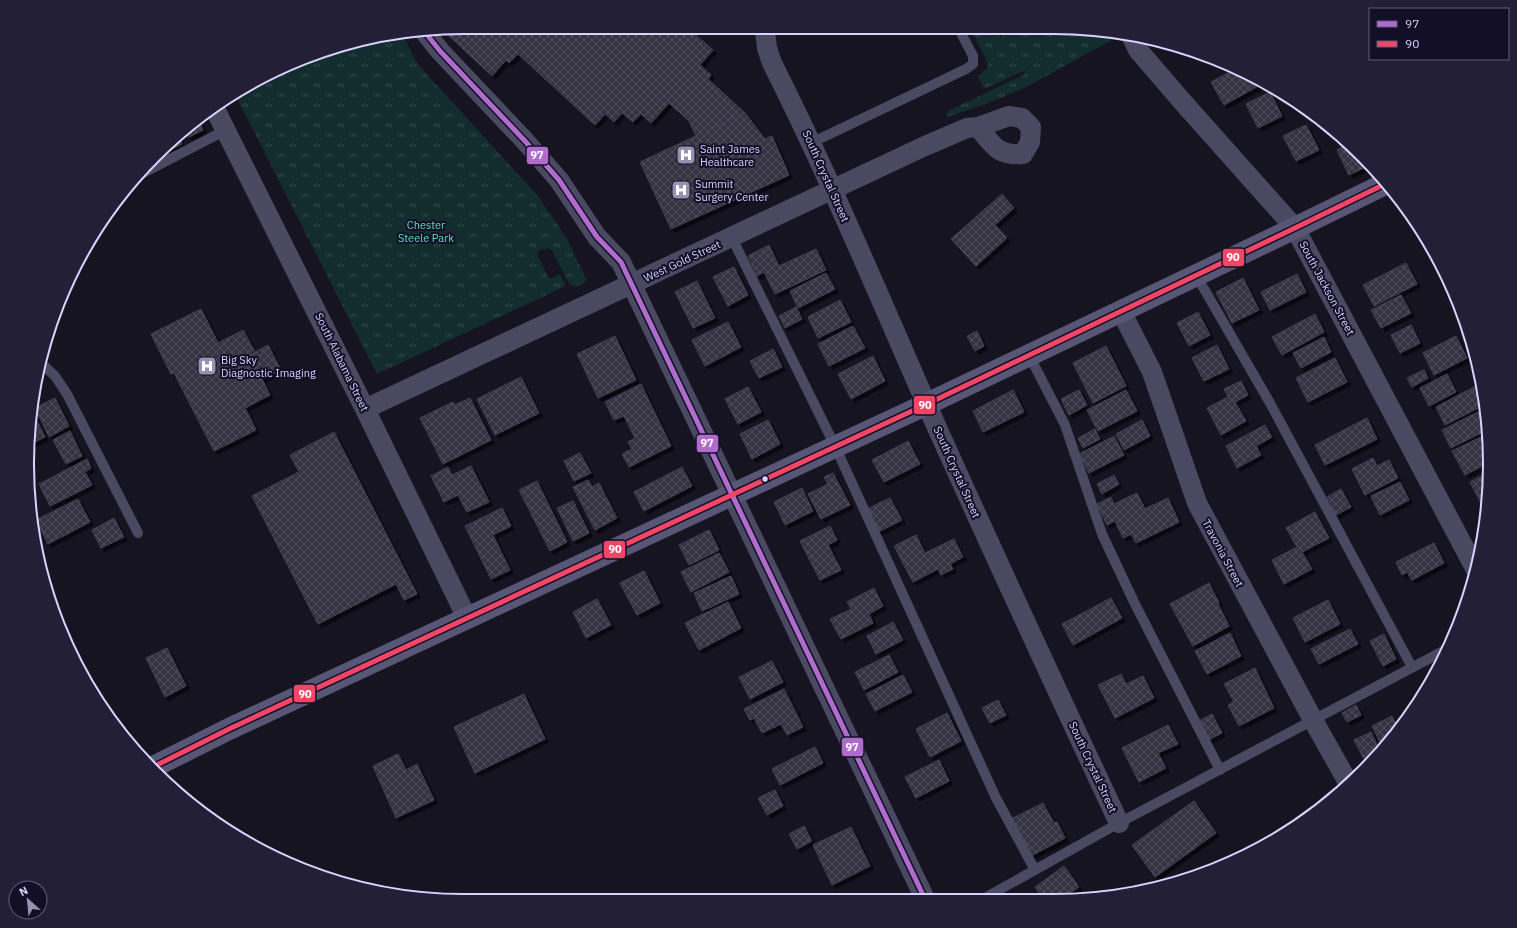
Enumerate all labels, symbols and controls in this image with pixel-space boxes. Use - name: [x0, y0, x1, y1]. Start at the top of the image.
- legend: [1369, 8, 1509, 60]
- text: 97: [1405, 16, 1419, 31]
- text: 90: [1405, 36, 1419, 51]
- street label: South Crystal Street: [800, 128, 853, 224]
- place label: Saint James Healthcare: [700, 142, 760, 169]
- hospital icon: Saint James Healthcare: [675, 144, 697, 166]
- line badge: 97: [526, 146, 549, 165]
- text: 97: [530, 148, 544, 162]
- place label: Summit Surgery Center: [695, 177, 768, 204]
- hospital icon: Summit Surgery Center: [670, 179, 692, 201]
- park label: Chester Steele Park: [398, 218, 454, 245]
- street label: West Gold Street: [641, 237, 723, 285]
- street label: South Jackson Street: [1296, 238, 1358, 338]
- line badge: 90: [1222, 248, 1245, 267]
- text: 90: [1226, 250, 1240, 264]
- street label: South Alabama Street: [312, 310, 372, 414]
- place label: Big Sky Diagnostic Imaging: [221, 353, 316, 380]
- hospital icon: Big Sky Diagnostic Imaging: [196, 355, 218, 377]
- line badge: 90: [913, 395, 936, 415]
- text: 90: [918, 398, 932, 412]
- street label: South Crystal Street: [931, 424, 984, 520]
- line badge: 97: [696, 434, 719, 453]
- text: 97: [700, 436, 714, 450]
- unlabelled marker: [760, 474, 770, 484]
- street label: Travonia Street: [1199, 517, 1247, 589]
- line badge: 90: [603, 540, 626, 559]
- text: 90: [608, 542, 622, 556]
- line badge: 90: [293, 684, 316, 703]
- text: 90: [298, 687, 312, 701]
- street label: South Crystal Street: [1066, 719, 1120, 815]
- line badge: 97: [841, 737, 864, 757]
- text: 97: [845, 740, 859, 754]
- north arrow: [8, 880, 48, 920]
- text: N: [17, 883, 30, 899]

